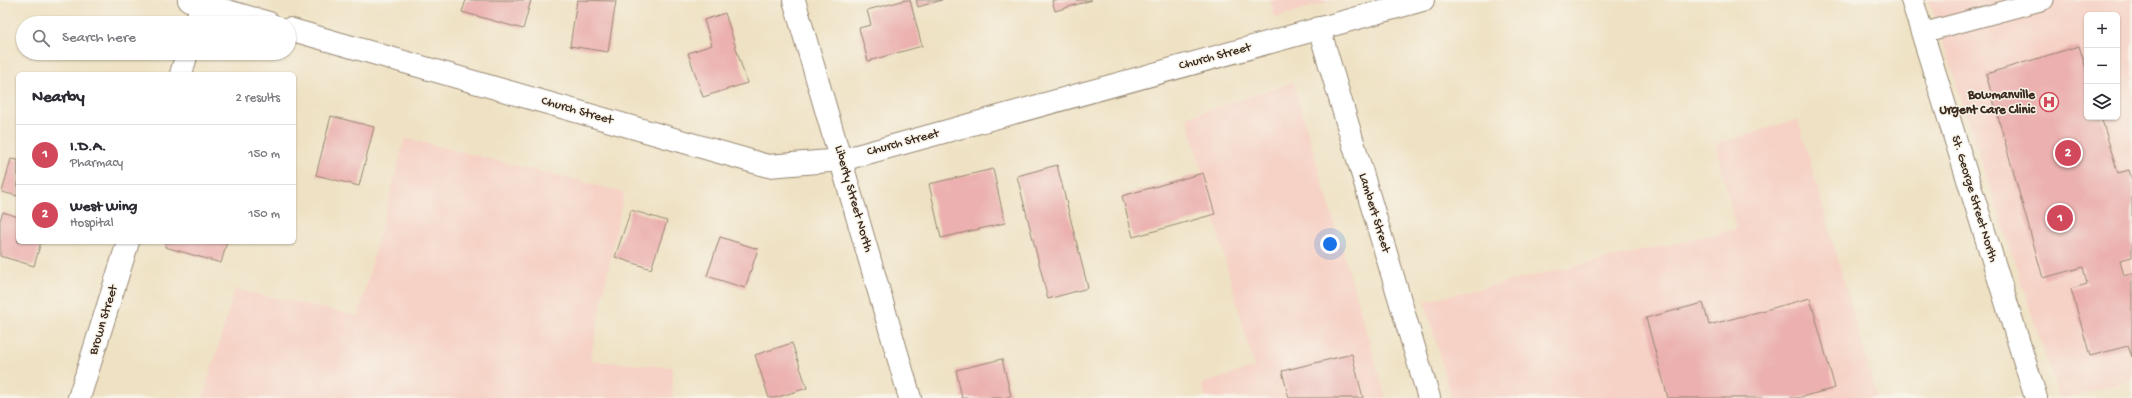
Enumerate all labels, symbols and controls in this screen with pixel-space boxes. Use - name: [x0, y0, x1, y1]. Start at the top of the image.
- map controls: [2084, 12, 2120, 120]
- button: +: [2084, 12, 2120, 48]
- search box: [16, 16, 296, 60]
- icon: search: [30, 27, 52, 49]
- text: Search here: [62, 29, 136, 47]
- street label: Church Street: [1177, 40, 1254, 74]
- button: −: [2084, 48, 2120, 84]
- button: layers: [2084, 84, 2120, 120]
- text: Nearby: [32, 88, 85, 108]
- place label: Bowmanville Urgent Care Clinic: [1939, 88, 2037, 118]
- text: 2 results: [235, 91, 280, 106]
- hospital icon: Bowmanville Urgent Care Clinic: [2038, 91, 2060, 113]
- street label: Church Street: [539, 94, 616, 129]
- street label: Church Street: [865, 126, 942, 160]
- street label: St. George Street North: [1948, 134, 2000, 264]
- text: I.D.A.: [70, 138, 106, 156]
- pin: 2: [2055, 138, 2081, 168]
- street label: Liberty Street North: [831, 144, 875, 254]
- text: 1: [42, 147, 48, 162]
- text: 150 m: [248, 147, 280, 162]
- text: Pharmacy: [70, 156, 123, 171]
- street label: Lambert Street: [1355, 171, 1394, 256]
- text: West Wing: [70, 198, 137, 216]
- pin: 1: [2047, 203, 2073, 233]
- text: 2: [42, 207, 48, 222]
- text: 150 m: [248, 207, 280, 222]
- text: Hospital: [70, 216, 114, 231]
- your location: [1320, 234, 1340, 254]
- street label: Brown Street: [86, 282, 122, 358]

